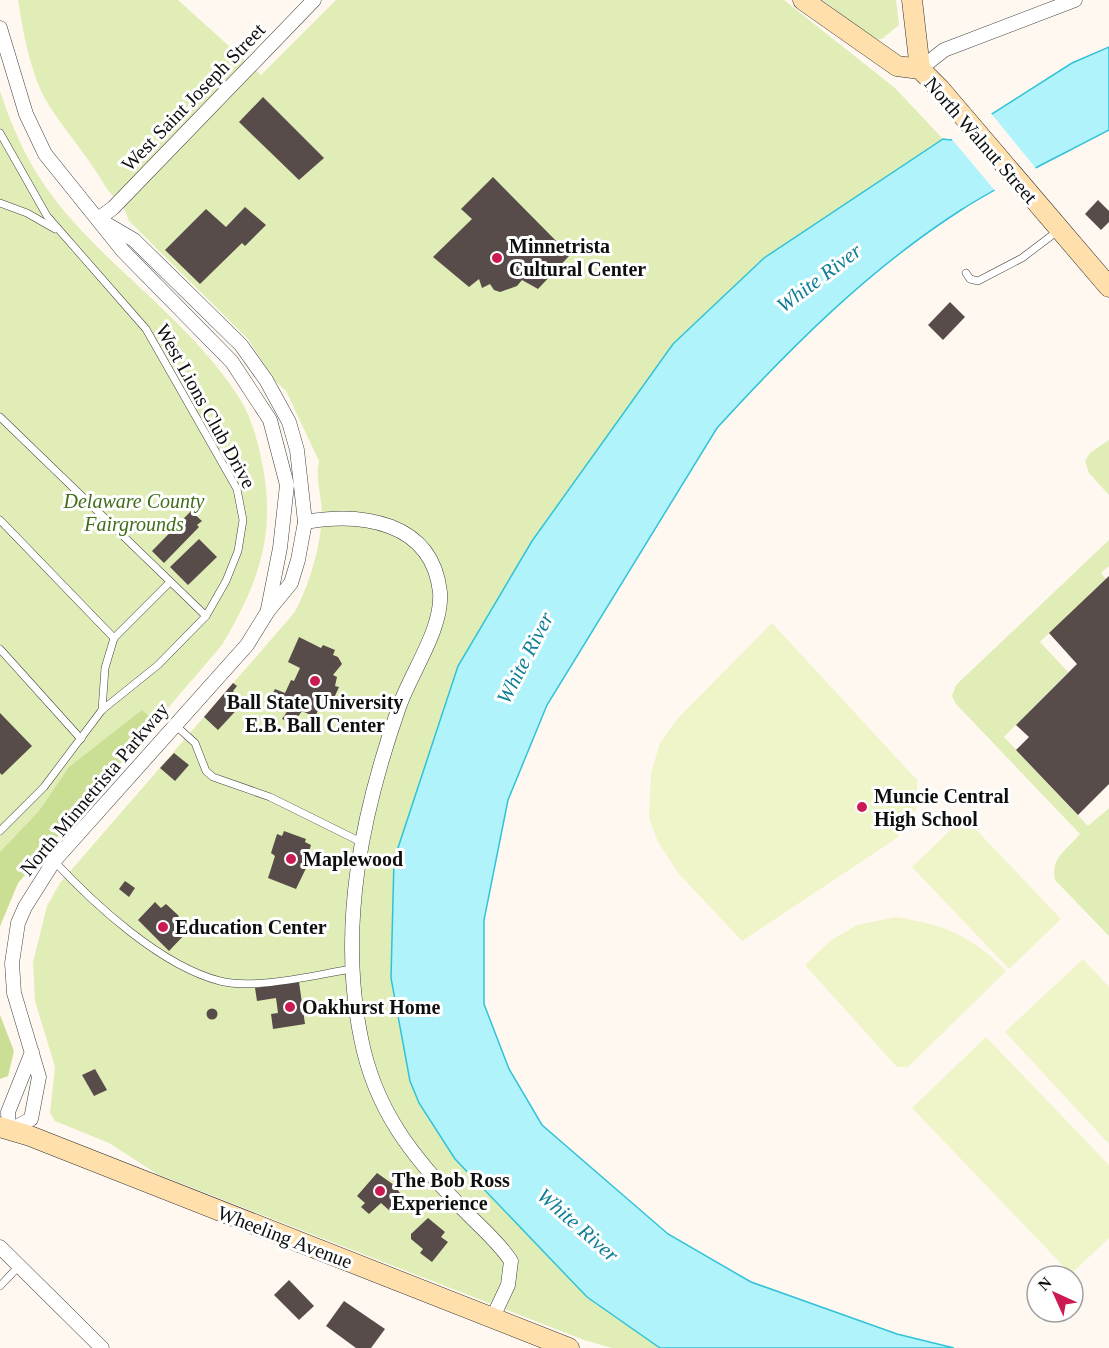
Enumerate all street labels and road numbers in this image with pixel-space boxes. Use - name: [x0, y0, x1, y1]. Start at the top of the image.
- street label: West Saint Joseph Street: [117, 18, 270, 176]
- street label: North Walnut Street: [920, 72, 1042, 208]
- street label: West Lions Club Drive: [152, 320, 260, 492]
- street label: North Minnetrista Parkway: [15, 698, 174, 881]
- street label: Wheeling Avenue: [214, 1201, 356, 1274]

